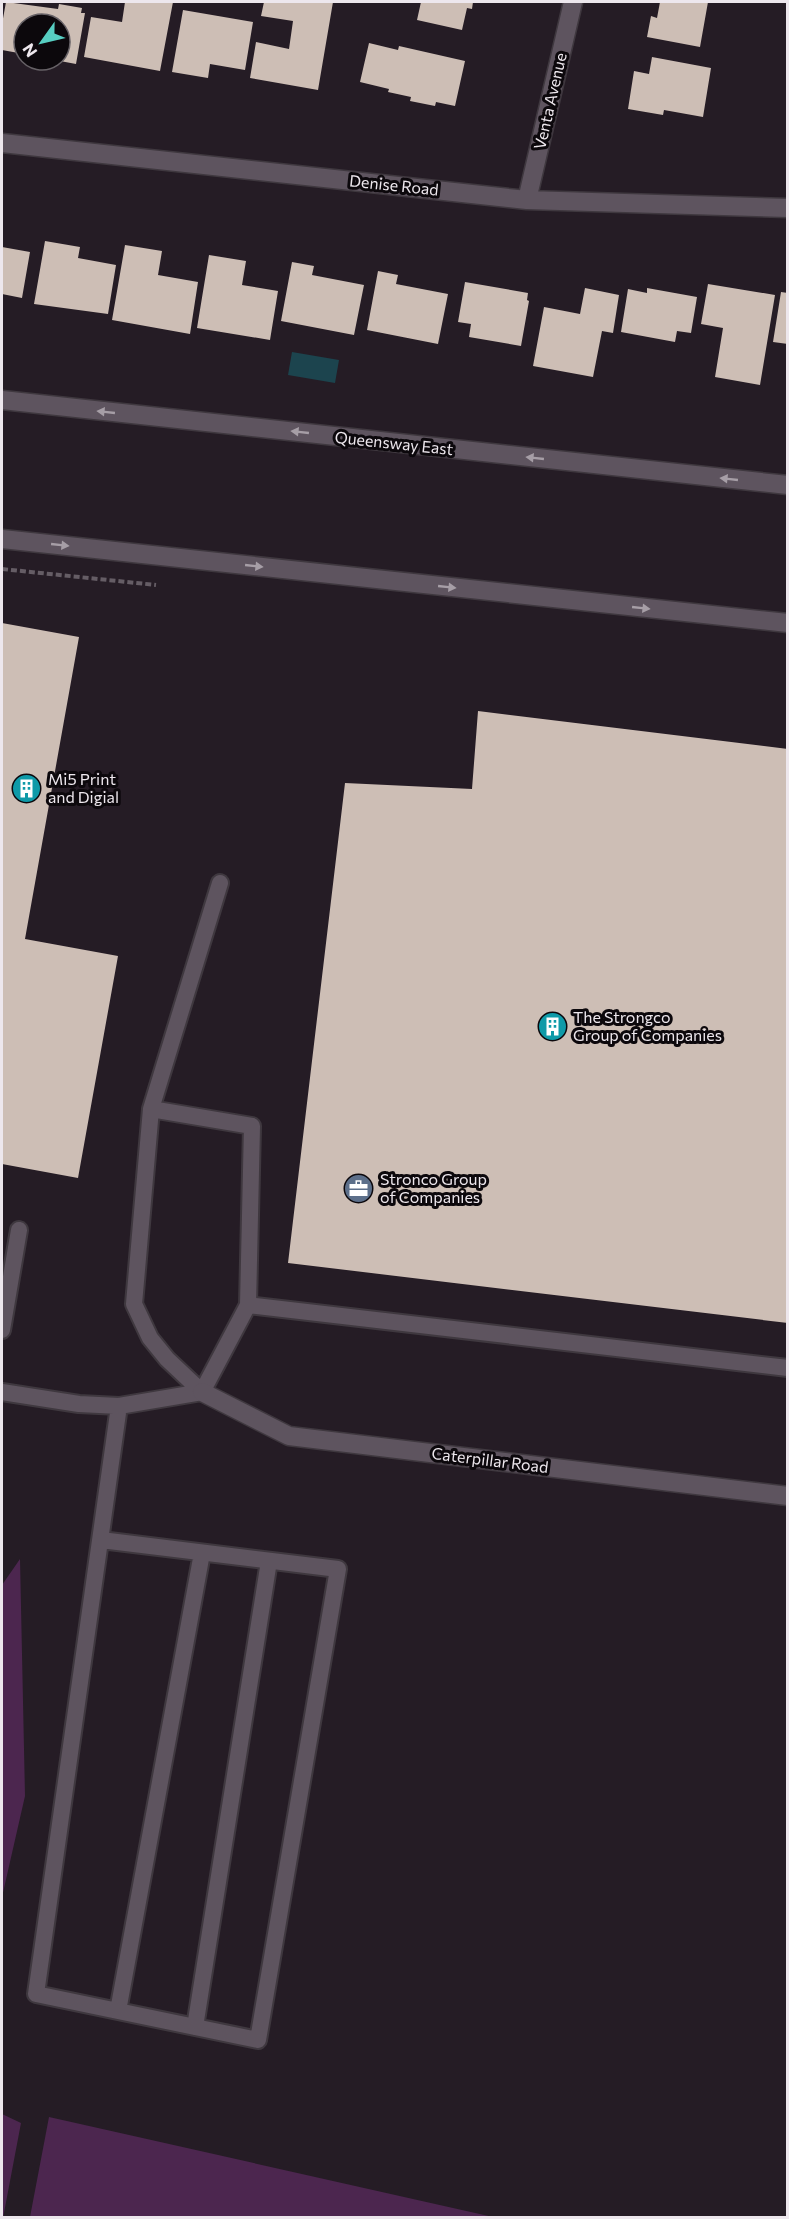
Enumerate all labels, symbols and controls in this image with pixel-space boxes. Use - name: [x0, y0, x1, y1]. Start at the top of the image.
- north arrow: [12, 12, 72, 72]
- text: N: [18, 40, 40, 61]
- street label: Venta Avenue: [529, 51, 570, 151]
- street label: Denise Road: [348, 170, 440, 199]
- one-way arrow: [96, 407, 115, 416]
- street label: Queensway East: [334, 427, 455, 458]
- one-way arrow: [290, 428, 309, 437]
- one-way arrow: [526, 453, 545, 463]
- one-way arrow: [720, 474, 739, 484]
- one-way arrow: [50, 540, 69, 550]
- one-way arrow: [244, 561, 263, 571]
- one-way arrow: [438, 582, 457, 592]
- one-way arrow: [632, 603, 651, 612]
- place label: Mi5 Print and Digial: [48, 769, 119, 806]
- building icon: Mi5 Print and Digial: [11, 772, 43, 804]
- place label: The Strongco Group of Companies: [573, 1007, 722, 1044]
- building icon: The Strongco Group of Companies: [536, 1010, 568, 1042]
- place label: Stronco Group of Companies: [380, 1169, 487, 1206]
- office icon: Stronco Group of Companies: [343, 1172, 375, 1204]
- street label: Caterpillar Road: [431, 1443, 550, 1476]

